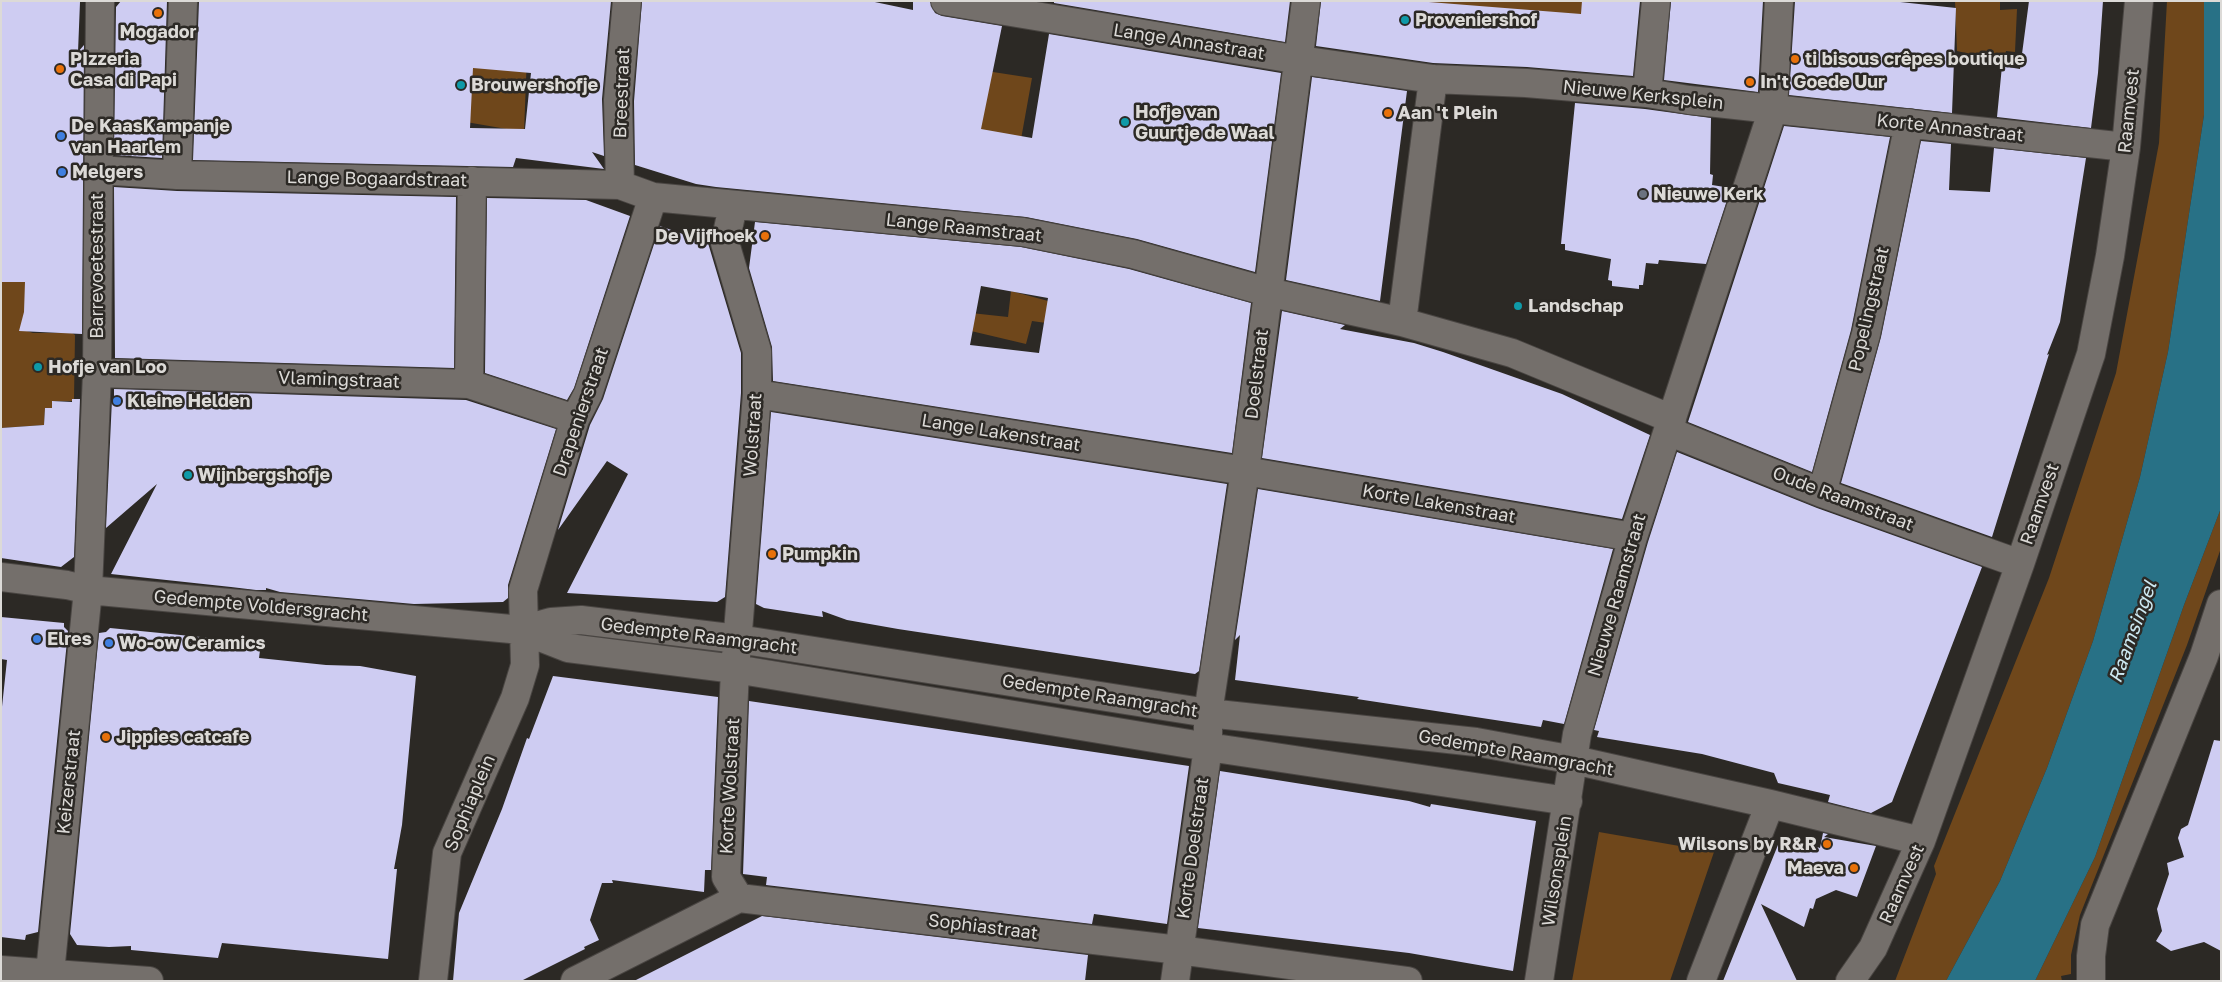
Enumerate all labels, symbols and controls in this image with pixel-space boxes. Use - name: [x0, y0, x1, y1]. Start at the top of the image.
- marker: Mogador: [152, 7, 164, 19]
- place label: Proveniershof: [1415, 9, 1537, 31]
- marker: Proveniershof: [1399, 14, 1411, 26]
- street label: Lange Annastraat: [1112, 19, 1266, 65]
- place label: Mogador: [119, 21, 197, 43]
- street label: Breestraat: [610, 47, 634, 139]
- place label: PIzzeria Casa di Papi: [70, 48, 177, 90]
- place label: ti bisous crêpes boutique: [1805, 48, 2025, 70]
- marker: ti bisous crêpes boutique: [1789, 53, 1801, 65]
- marker: PIzzeria Casa di Papi: [54, 63, 66, 75]
- street label: Raamvest: [2114, 68, 2144, 154]
- place label: In't Goede Uur: [1760, 71, 1885, 93]
- place label: Brouwershofje: [471, 74, 598, 96]
- street label: Nieuwe Kerksplein: [1562, 76, 1724, 114]
- marker: In't Goede Uur: [1744, 76, 1756, 88]
- marker: Brouwershofje: [455, 79, 467, 91]
- place label: Hofje van Guurtje de Waal: [1135, 101, 1274, 144]
- place label: Aan 't Plein: [1398, 102, 1498, 124]
- marker: Aan 't Plein: [1382, 107, 1394, 119]
- street label: Korte Annastraat: [1875, 110, 2025, 146]
- place label: De KaasKampanje van Haarlem: [71, 115, 230, 158]
- marker: Hofje van Guurtje de Waal: [1119, 116, 1131, 128]
- marker: De KaasKampanje van Haarlem: [55, 130, 67, 142]
- place label: Melgers: [72, 161, 143, 183]
- marker: Melgers: [56, 166, 68, 178]
- street label: Lange Bogaardstraat: [286, 167, 468, 191]
- place label: Nieuwe Kerk: [1653, 183, 1764, 205]
- marker: Nieuwe Kerk: [1637, 188, 1649, 200]
- street label: Barrevoetestraat: [86, 193, 108, 339]
- street label: Lange Raamstraat: [885, 209, 1043, 247]
- place label: De Vijfhoek: [655, 225, 755, 247]
- marker: De Vijfhoek: [759, 230, 771, 242]
- street label: Popelingstraat: [1844, 244, 1894, 374]
- place label: Landschap: [1528, 295, 1624, 317]
- marker: Landschap: [1512, 300, 1524, 312]
- street label: Doelstraat: [1241, 328, 1273, 420]
- street label: Drapenierstraat: [549, 344, 613, 480]
- place label: Hofje van Loo: [48, 356, 167, 378]
- marker: Hofje van Loo: [32, 361, 44, 373]
- street label: Vlamingstraat: [278, 367, 400, 393]
- place label: Kleine Helden: [127, 390, 250, 412]
- street label: Wolstraat: [739, 392, 767, 478]
- marker: Kleine Helden: [111, 395, 123, 407]
- street label: Lange Lakenstraat: [920, 410, 1082, 456]
- street label: Raamvest: [2016, 460, 2064, 548]
- street label: Oude Raamstraat: [1769, 462, 1917, 536]
- place label: Wijnbergshofje: [198, 464, 330, 486]
- marker: Wijnbergshofje: [182, 469, 194, 481]
- street label: Korte Lakenstraat: [1361, 480, 1517, 528]
- street label: Nieuwe Raamstraat: [1583, 511, 1651, 679]
- place label: Pumpkin: [782, 543, 858, 565]
- marker: Pumpkin: [766, 548, 778, 560]
- water label: Raamsingel: [2104, 578, 2162, 686]
- street label: Gedempte Voldersgracht: [153, 586, 369, 626]
- street label: Gedempte Raamgracht: [599, 613, 799, 659]
- place label: Elres: [47, 628, 92, 650]
- place label: Wo-ow Ceramics: [119, 632, 266, 654]
- marker: Elres: [31, 633, 43, 645]
- marker: Wo-ow Ceramics: [103, 637, 115, 649]
- street label: Gedempte Raamgracht: [1000, 670, 1200, 722]
- street label: Korte Wolstraat: [716, 717, 744, 855]
- street label: Gedempte Raamgracht: [1417, 725, 1615, 781]
- place label: Jippies catcafe: [116, 726, 249, 748]
- street label: Keizerstraat: [53, 729, 85, 835]
- marker: Jippies catcafe: [100, 731, 112, 743]
- street label: Sophiaplein: [440, 752, 500, 854]
- street label: Korte Doelstraat: [1172, 776, 1214, 920]
- street label: Wilsonsplein: [1538, 814, 1576, 928]
- place label: Wilsons by R&R: [1678, 833, 1817, 855]
- marker: Wilsons by R&R: [1821, 838, 1833, 850]
- street label: Raamvest: [1875, 841, 1929, 927]
- place label: Maeva: [1787, 857, 1844, 879]
- marker: Maeva: [1848, 862, 1860, 874]
- street label: Sophiastraat: [927, 910, 1039, 944]

